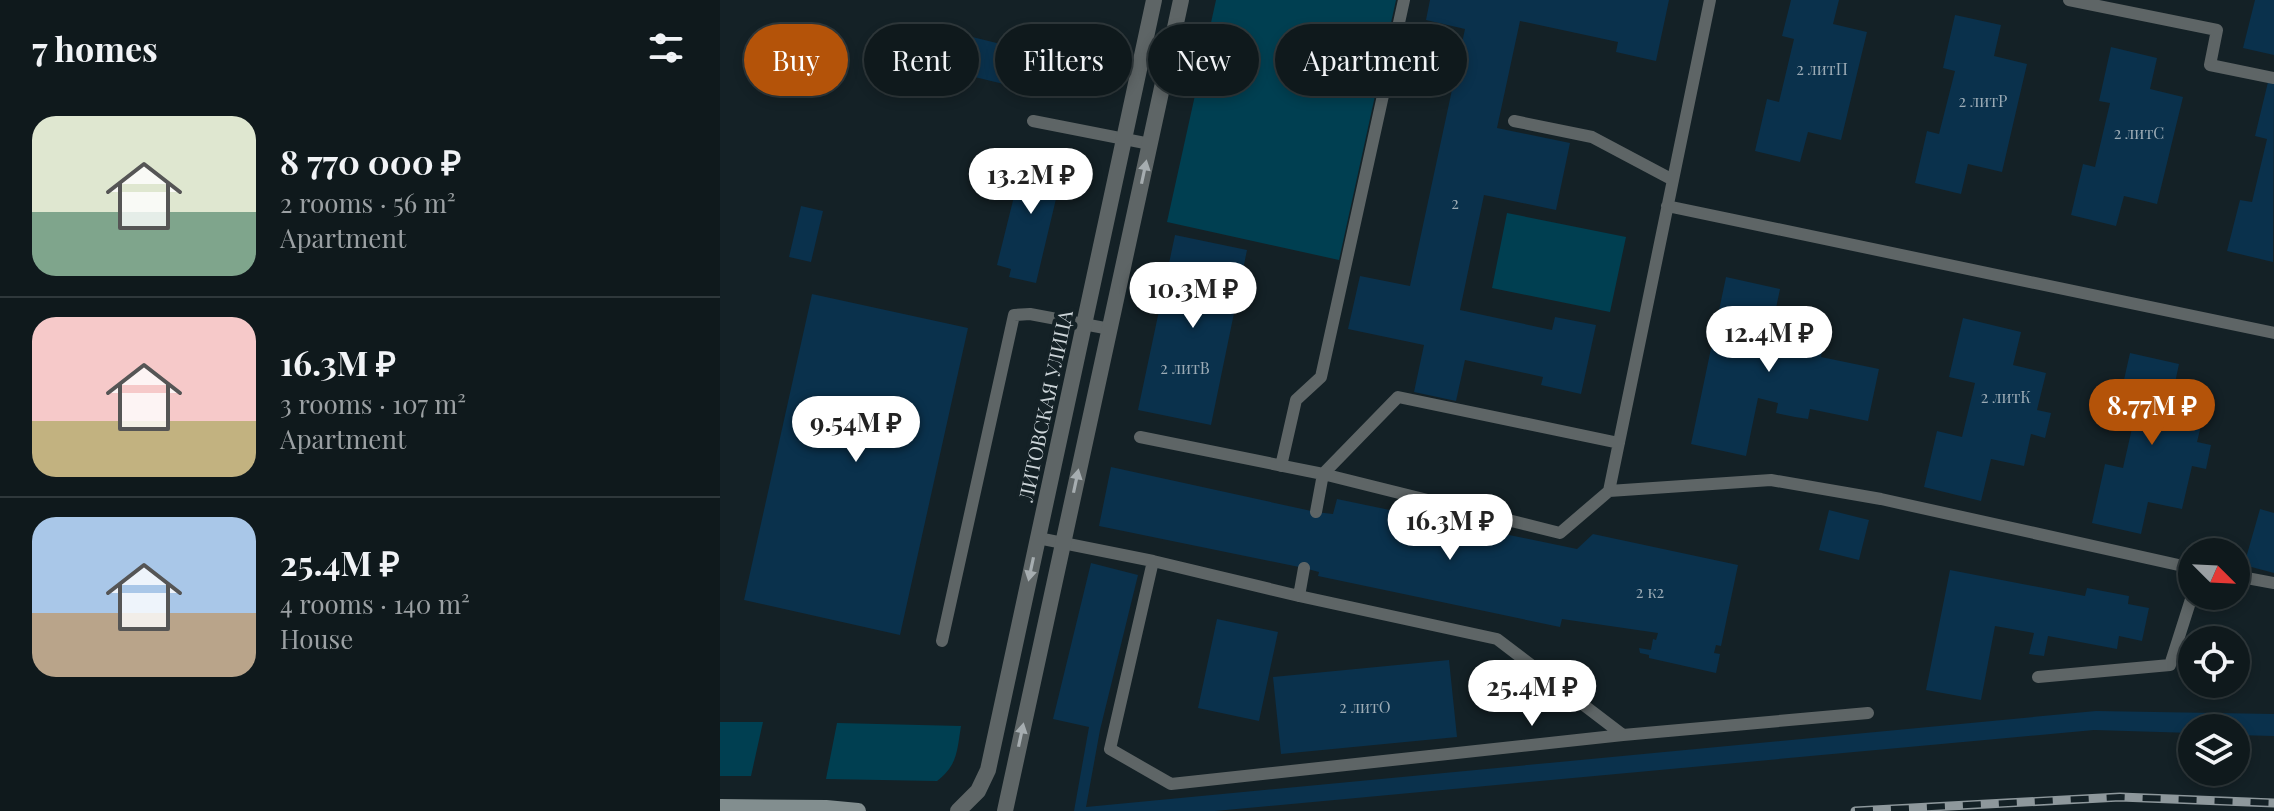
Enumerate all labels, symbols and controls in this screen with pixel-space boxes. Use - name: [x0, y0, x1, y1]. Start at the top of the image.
- chip: Buy: [744, 24, 848, 96]
- chip: Rent: [864, 24, 979, 96]
- chip: Filters: [995, 24, 1132, 96]
- chip: New: [1148, 24, 1259, 96]
- chip: Apartment: [1275, 24, 1467, 96]
- text: 7 homes: [32, 25, 158, 71]
- icon: filters: [644, 26, 688, 70]
- house number: 2 литП: [1796, 58, 1848, 79]
- house number: 2 литР: [1959, 90, 2007, 111]
- house number: 2 литС: [2114, 122, 2164, 143]
- text: 8 770 000 ₽: [280, 138, 461, 184]
- icon: home: [96, 148, 192, 244]
- pin: 13.2M ₽: [957, 148, 1105, 216]
- text: 13.2M ₽: [987, 156, 1075, 191]
- one-way arrow: [1138, 159, 1151, 184]
- text: 2 rooms · 56 m²: [280, 185, 456, 220]
- house number: 2: [1451, 192, 1459, 213]
- text: Apartment: [280, 220, 406, 255]
- pin: 10.3M ₽: [1119, 262, 1267, 330]
- text: 10.3M ₽: [1148, 270, 1238, 305]
- pin: 12.4M ₽: [1695, 306, 1843, 374]
- street label: ЛИТОВСКАЯ УЛИЦА: [1011, 307, 1078, 505]
- text: 12.4M ₽: [1724, 314, 1814, 349]
- text: 16.3M ₽: [280, 339, 396, 385]
- icon: home: [96, 349, 192, 445]
- house number: 2 литВ: [1160, 357, 1210, 378]
- pin: 8.77M ₽: [2078, 379, 2226, 447]
- text: 3 rooms · 107 m²: [280, 386, 466, 421]
- house number: 2 литК: [1981, 386, 2031, 407]
- text: 8.77M ₽: [2107, 387, 2197, 422]
- pin: 9.54M ₽: [782, 396, 930, 464]
- text: 9.54M ₽: [810, 404, 902, 439]
- text: Apartment: [280, 421, 406, 456]
- one-way arrow: [1070, 468, 1083, 493]
- pin: 16.3M ₽: [1376, 494, 1524, 562]
- text: 16.3M ₽: [1406, 502, 1494, 537]
- north arrow: [2178, 538, 2250, 610]
- map controls: [2178, 538, 2250, 786]
- text: 25.4M ₽: [280, 539, 400, 585]
- icon: home: [96, 549, 192, 645]
- one-way arrow: [1024, 557, 1037, 582]
- house number: 2 к2: [1636, 581, 1664, 602]
- text: 4 rooms · 140 m²: [280, 586, 470, 621]
- text: House: [280, 621, 353, 656]
- button: locate: [2178, 626, 2250, 698]
- pin: 25.4M ₽: [1458, 660, 1606, 728]
- text: 25.4M ₽: [1486, 668, 1578, 703]
- house number: 2 литО: [1339, 696, 1391, 717]
- button: layers: [2178, 714, 2250, 786]
- one-way arrow: [1015, 722, 1028, 747]

